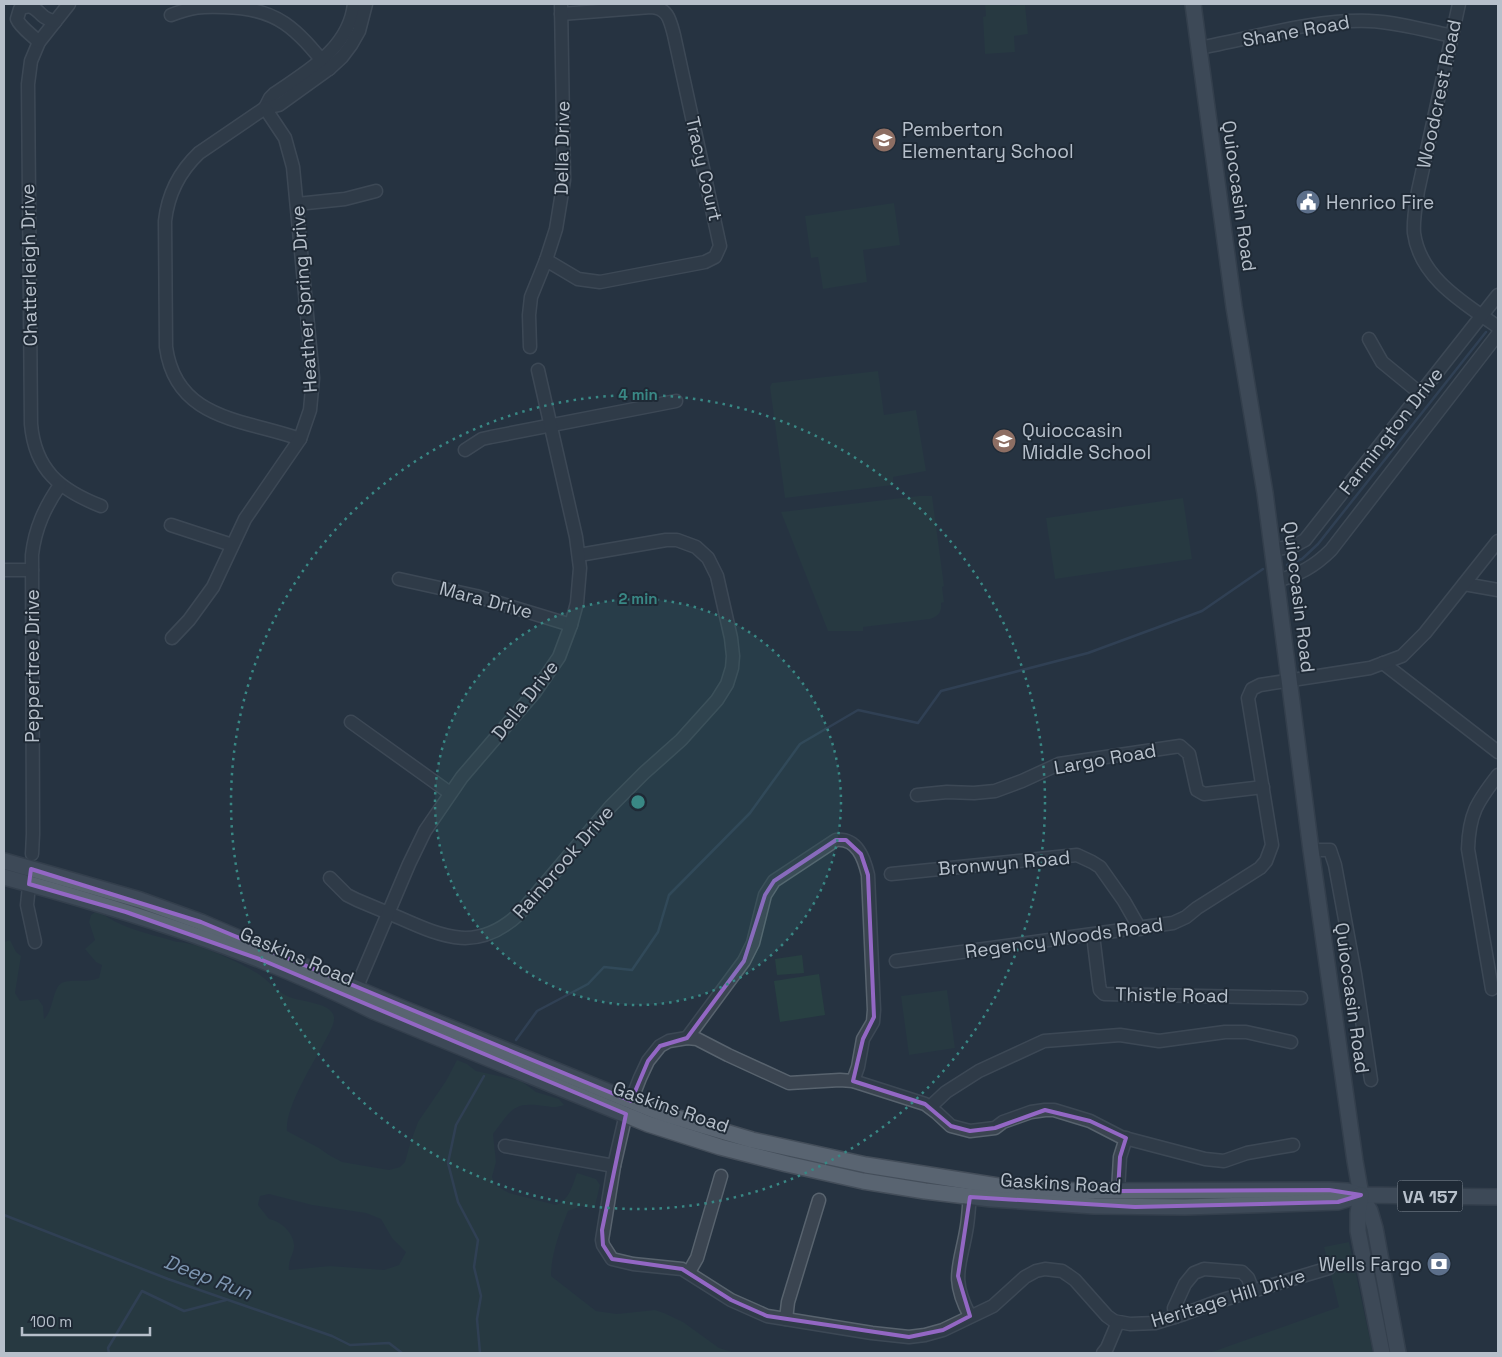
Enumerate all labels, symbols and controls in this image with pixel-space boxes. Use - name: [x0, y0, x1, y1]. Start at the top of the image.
- street label: Shane Road: [1240, 9, 1352, 53]
- street label: Woodcrest Road: [1411, 17, 1467, 171]
- street label: Della Drive: [549, 101, 575, 195]
- street label: Tracy Court: [680, 114, 728, 224]
- place label: Pemberton Elementary School: [902, 117, 1074, 164]
- street label: Quioccasin Road: [1216, 119, 1262, 273]
- school or university icon: Pemberton Elementary School: [871, 127, 897, 153]
- street label: Chatterleigh Drive: [15, 183, 43, 347]
- public building icon: Henrico Fire: [1295, 189, 1321, 215]
- place label: Henrico Fire: [1326, 190, 1434, 215]
- street label: Heather Spring Drive: [285, 205, 323, 393]
- street label: Farmington Drive: [1333, 362, 1449, 500]
- text: 4 min: [618, 385, 658, 404]
- place label: Quioccasin Middle School: [1022, 418, 1151, 465]
- school or university icon: Quioccasin Middle School: [991, 428, 1017, 454]
- street label: Quioccasin Road: [1277, 520, 1321, 674]
- street label: Mara Drive: [437, 576, 535, 624]
- street label: Peppertree Drive: [20, 589, 45, 743]
- text: 2 min: [619, 589, 657, 608]
- street label: Della Drive: [486, 655, 564, 745]
- street label: Largo Road: [1052, 738, 1158, 780]
- centre of rings: [629, 793, 647, 811]
- street label: Rainbrook Drive: [507, 800, 619, 924]
- street label: Bronwyn Road: [937, 845, 1071, 881]
- street label: Regency Woods Road: [963, 912, 1165, 964]
- street label: Gaskins Road: [236, 921, 358, 991]
- street label: Quioccasin Road: [1329, 921, 1375, 1075]
- street label: Thistle Road: [1115, 982, 1229, 1008]
- street label: Gaskins Road: [610, 1075, 732, 1139]
- street label: Gaskins Road: [1000, 1167, 1122, 1199]
- road number: VA 157: [1398, 1180, 1462, 1212]
- water label: Deep Run: [160, 1248, 256, 1306]
- bank icon: Wells Fargo: [1426, 1251, 1452, 1277]
- place label: Wells Fargo: [1318, 1252, 1422, 1277]
- street label: Heritage Hill Drive: [1148, 1263, 1308, 1333]
- scale bar: [22, 1304, 150, 1336]
- text: 100 m: [30, 1312, 72, 1331]

